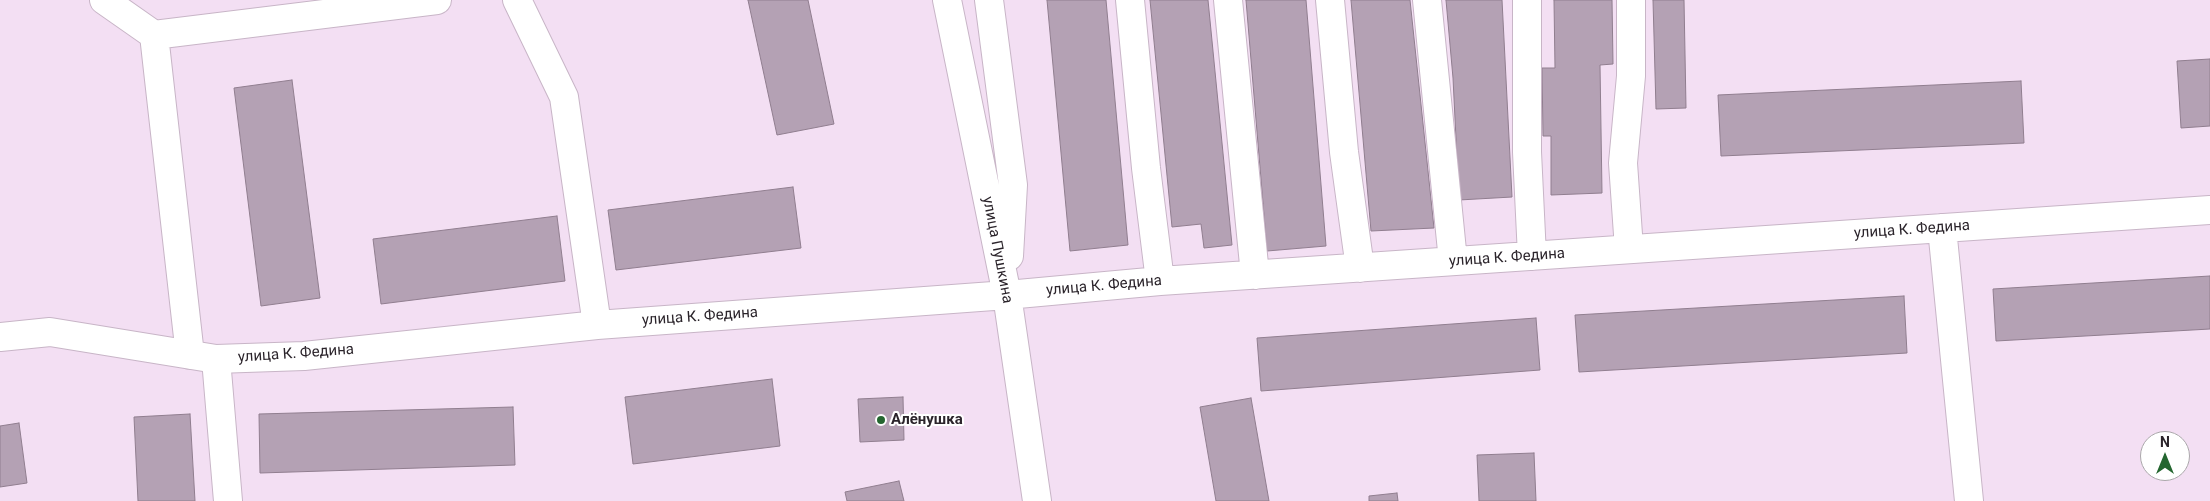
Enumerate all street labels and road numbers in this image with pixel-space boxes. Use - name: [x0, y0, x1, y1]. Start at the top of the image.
- street label: улица Пушкина: [978, 195, 1016, 305]
- street label: улица К. Федина: [1853, 217, 1971, 243]
- street label: улица К. Федина: [1448, 245, 1566, 271]
- street label: улица К. Федина: [1045, 272, 1163, 300]
- street label: улица К. Федина: [641, 304, 759, 330]
- street label: улица К. Федина: [237, 341, 355, 367]

